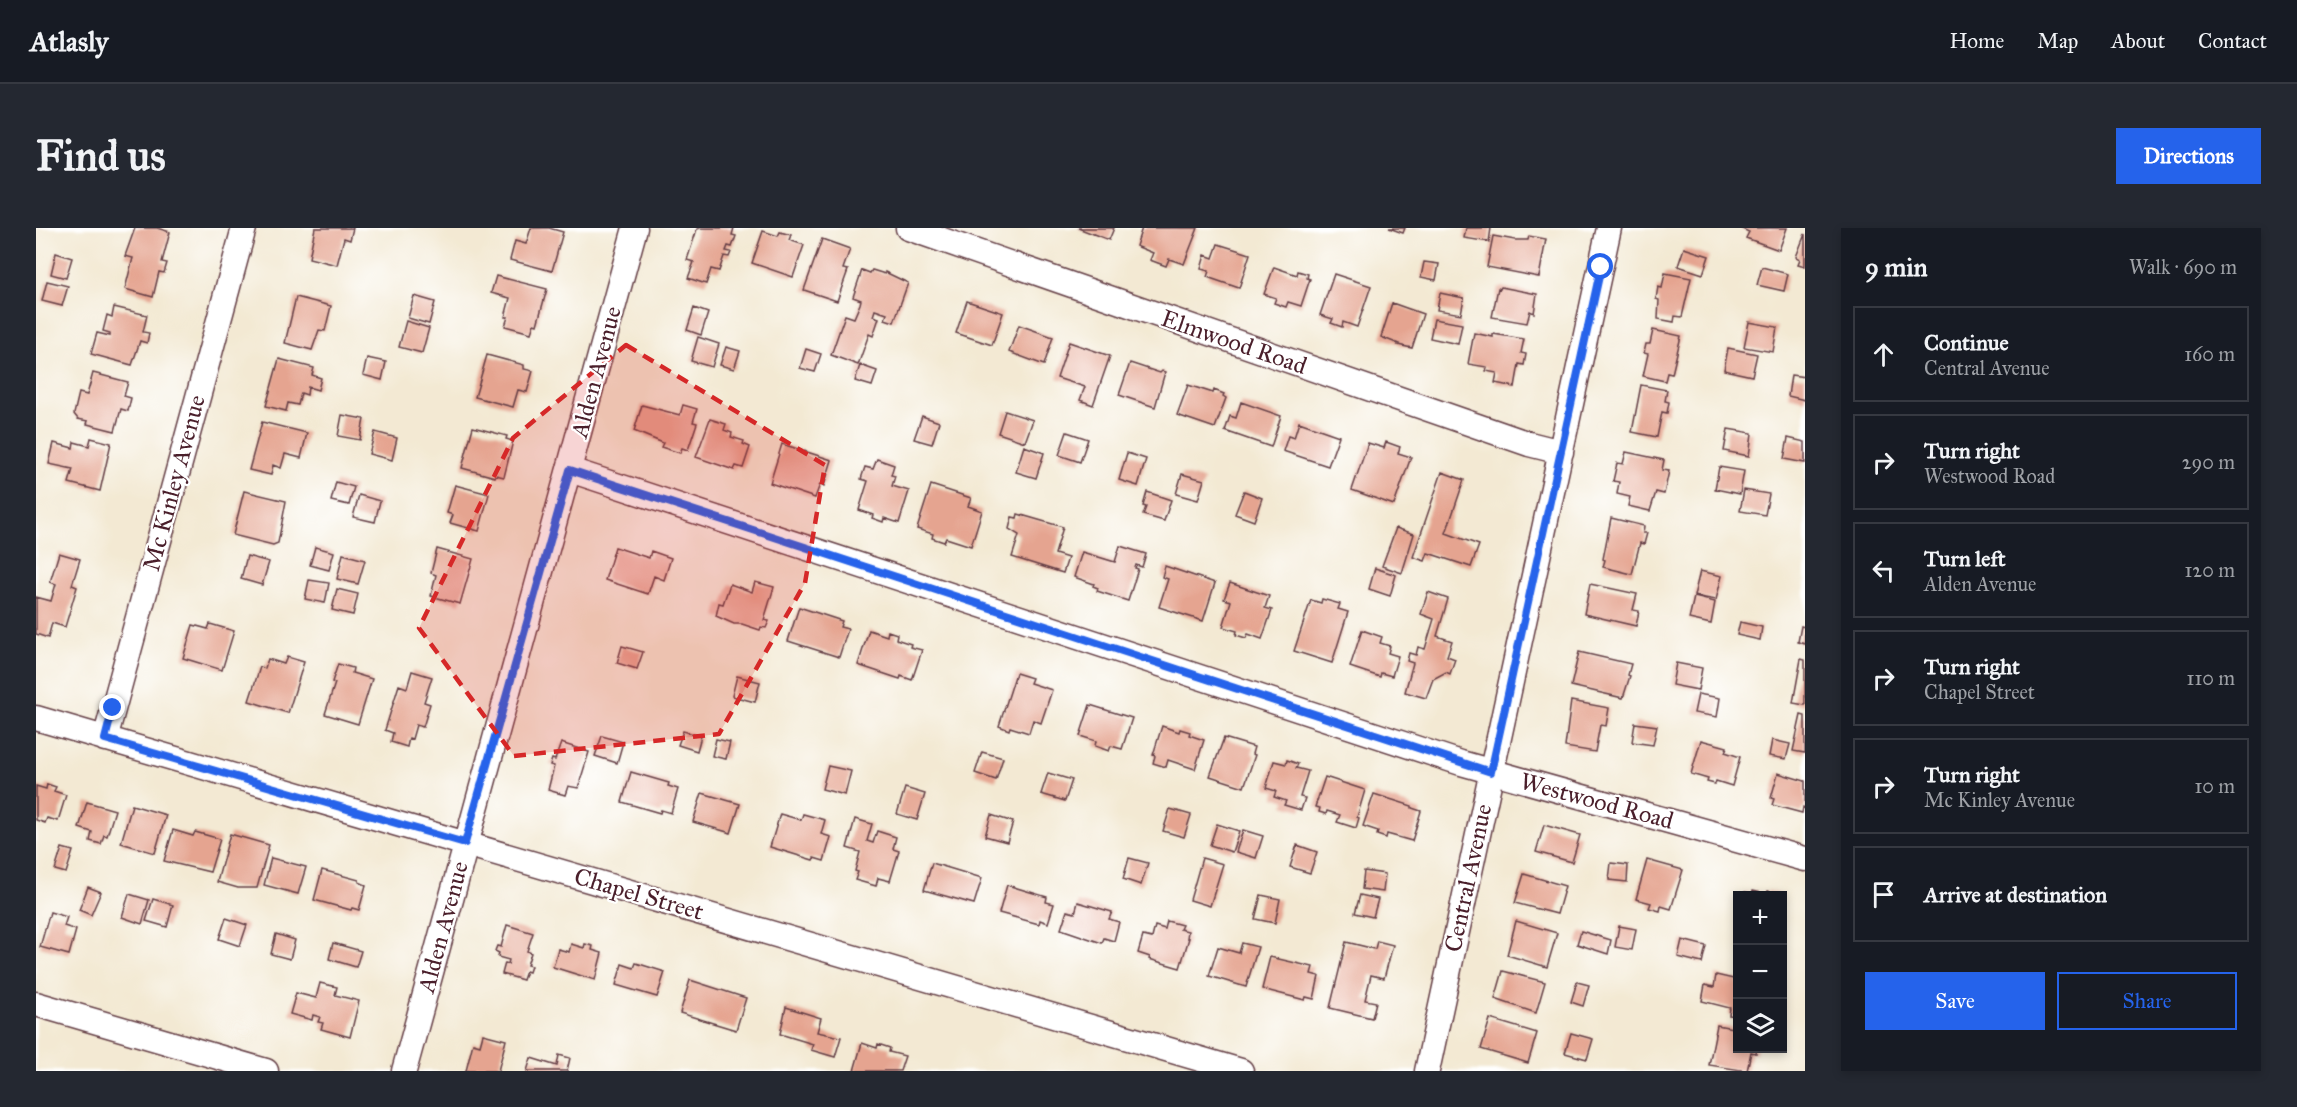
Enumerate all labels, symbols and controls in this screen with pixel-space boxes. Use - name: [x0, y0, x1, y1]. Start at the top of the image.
- text: Atlasly: [30, 24, 108, 59]
- text: Home: [1949, 28, 2004, 54]
- text: Map: [2037, 28, 2078, 54]
- text: About: [2111, 28, 2165, 54]
- text: Contact: [2198, 28, 2267, 54]
- button: Directions: [2116, 128, 2261, 184]
- text: Find us: [36, 130, 166, 182]
- text: 9 min: [1865, 251, 1928, 283]
- route start: [1587, 253, 1613, 279]
- text: Walk · 690 m: [2129, 255, 2237, 279]
- street label: Alden Avenue: [564, 303, 628, 442]
- street label: Elmwood Road: [1157, 303, 1311, 381]
- text: Continue: [1924, 329, 2009, 356]
- icon: ahead: [1867, 338, 1900, 371]
- text: 160 m: [2184, 342, 2235, 366]
- text: Central Avenue: [1924, 356, 2050, 380]
- street label: Mc Kinley Avenue: [136, 392, 212, 574]
- text: Turn right: [1924, 437, 2020, 464]
- icon: right: [1867, 446, 1900, 479]
- text: 290 m: [2182, 450, 2235, 474]
- text: Westwood Road: [1924, 464, 2055, 488]
- text: Turn left: [1924, 545, 2006, 572]
- icon: left: [1867, 554, 1900, 587]
- text: 120 m: [2184, 558, 2235, 582]
- text: Alden Avenue: [1924, 572, 2036, 596]
- text: Turn right: [1924, 653, 2020, 680]
- icon: right: [1867, 662, 1900, 695]
- text: 110 m: [2187, 666, 2235, 690]
- text: Chapel Street: [1924, 680, 2035, 704]
- route end: [99, 694, 125, 720]
- text: Turn right: [1924, 761, 2020, 788]
- street label: Westwood Road: [1517, 766, 1677, 836]
- icon: right: [1867, 770, 1900, 803]
- text: 10 m: [2194, 774, 2235, 798]
- text: Mc Kinley Avenue: [1924, 788, 2075, 812]
- street label: Central Avenue: [1438, 801, 1498, 955]
- street label: Alden Avenue: [411, 858, 475, 997]
- street label: Chapel Street: [571, 861, 708, 927]
- icon: arrive: [1867, 878, 1900, 911]
- text: Arrive at destination: [1924, 881, 2107, 908]
- map controls: [1733, 891, 1787, 1053]
- button: +: [1733, 891, 1787, 945]
- button: −: [1733, 945, 1787, 999]
- button: Save: [1865, 972, 2045, 1030]
- button: Share: [2057, 972, 2237, 1030]
- button: layers: [1733, 999, 1787, 1053]

